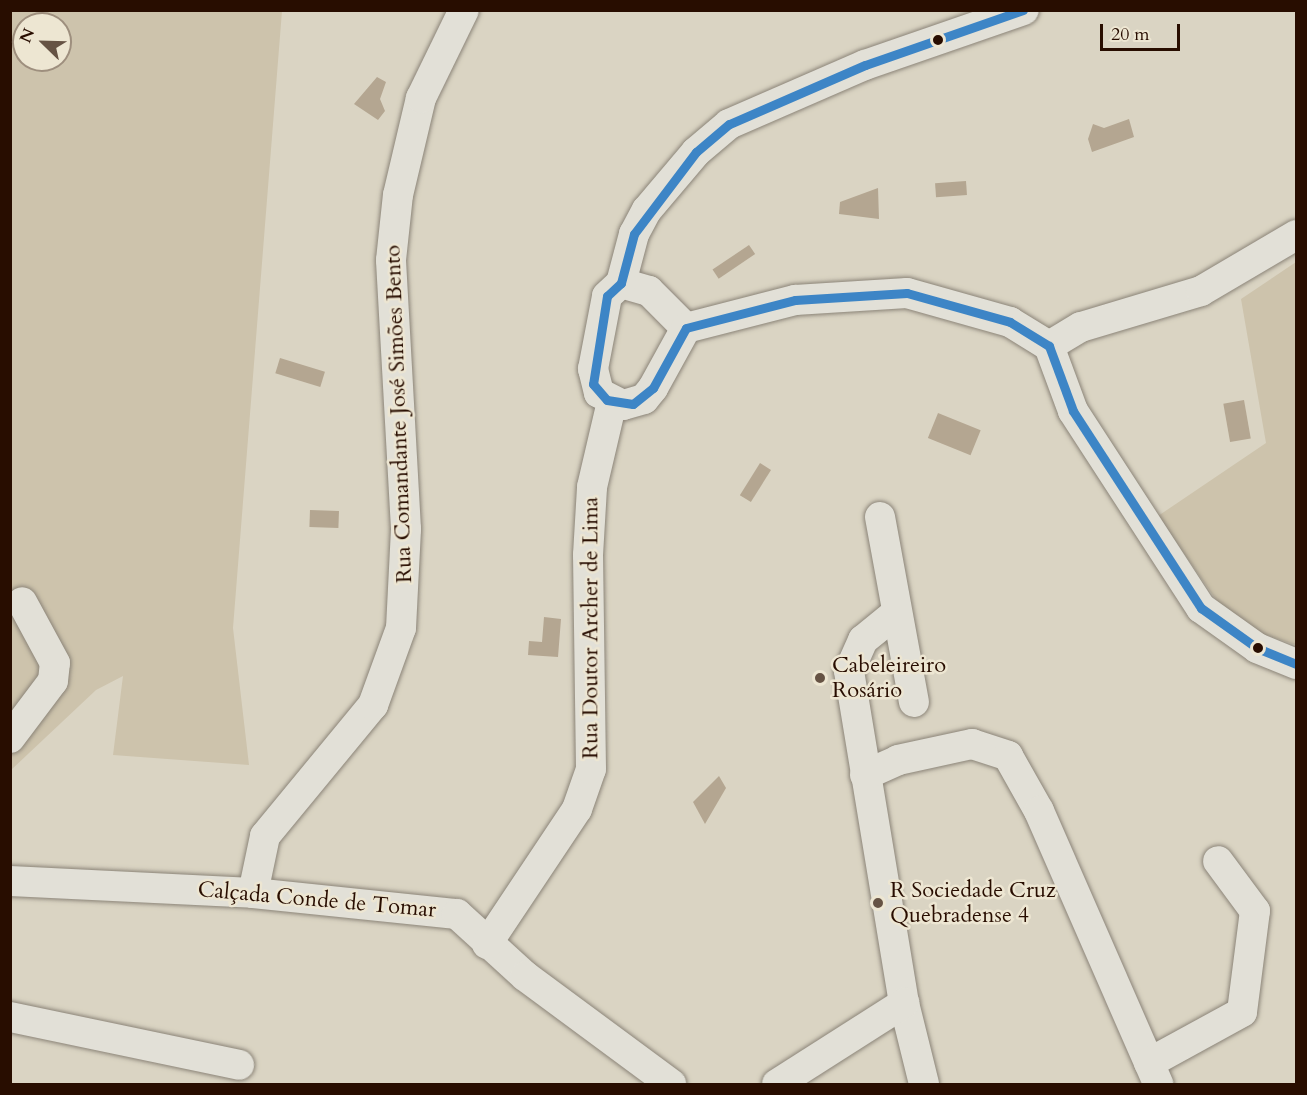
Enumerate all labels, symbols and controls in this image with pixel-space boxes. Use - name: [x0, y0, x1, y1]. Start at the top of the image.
- north arrow: [12, 12, 72, 72]
- scale bar: [1103, 12, 1182, 50]
- text: 20 m: [1111, 22, 1150, 47]
- text: N: [14, 25, 40, 46]
- unlabelled marker: [932, 34, 944, 46]
- street label: Rua Comandante José Simões Bento: [380, 244, 418, 584]
- street label: Rua Doutor Archer de Lima: [578, 497, 604, 759]
- unlabelled marker: [1252, 642, 1264, 654]
- place label: Cabeleireiro Rosário: [832, 652, 946, 704]
- marker: Cabeleireiro Rosário: [813, 671, 827, 685]
- street label: Calçada Conde de Tomar: [197, 876, 437, 924]
- place label: R Sociedade Cruz Quebradense 4: [890, 877, 1056, 928]
- marker: R Sociedade Cruz Quebradense 4: [871, 896, 885, 910]

